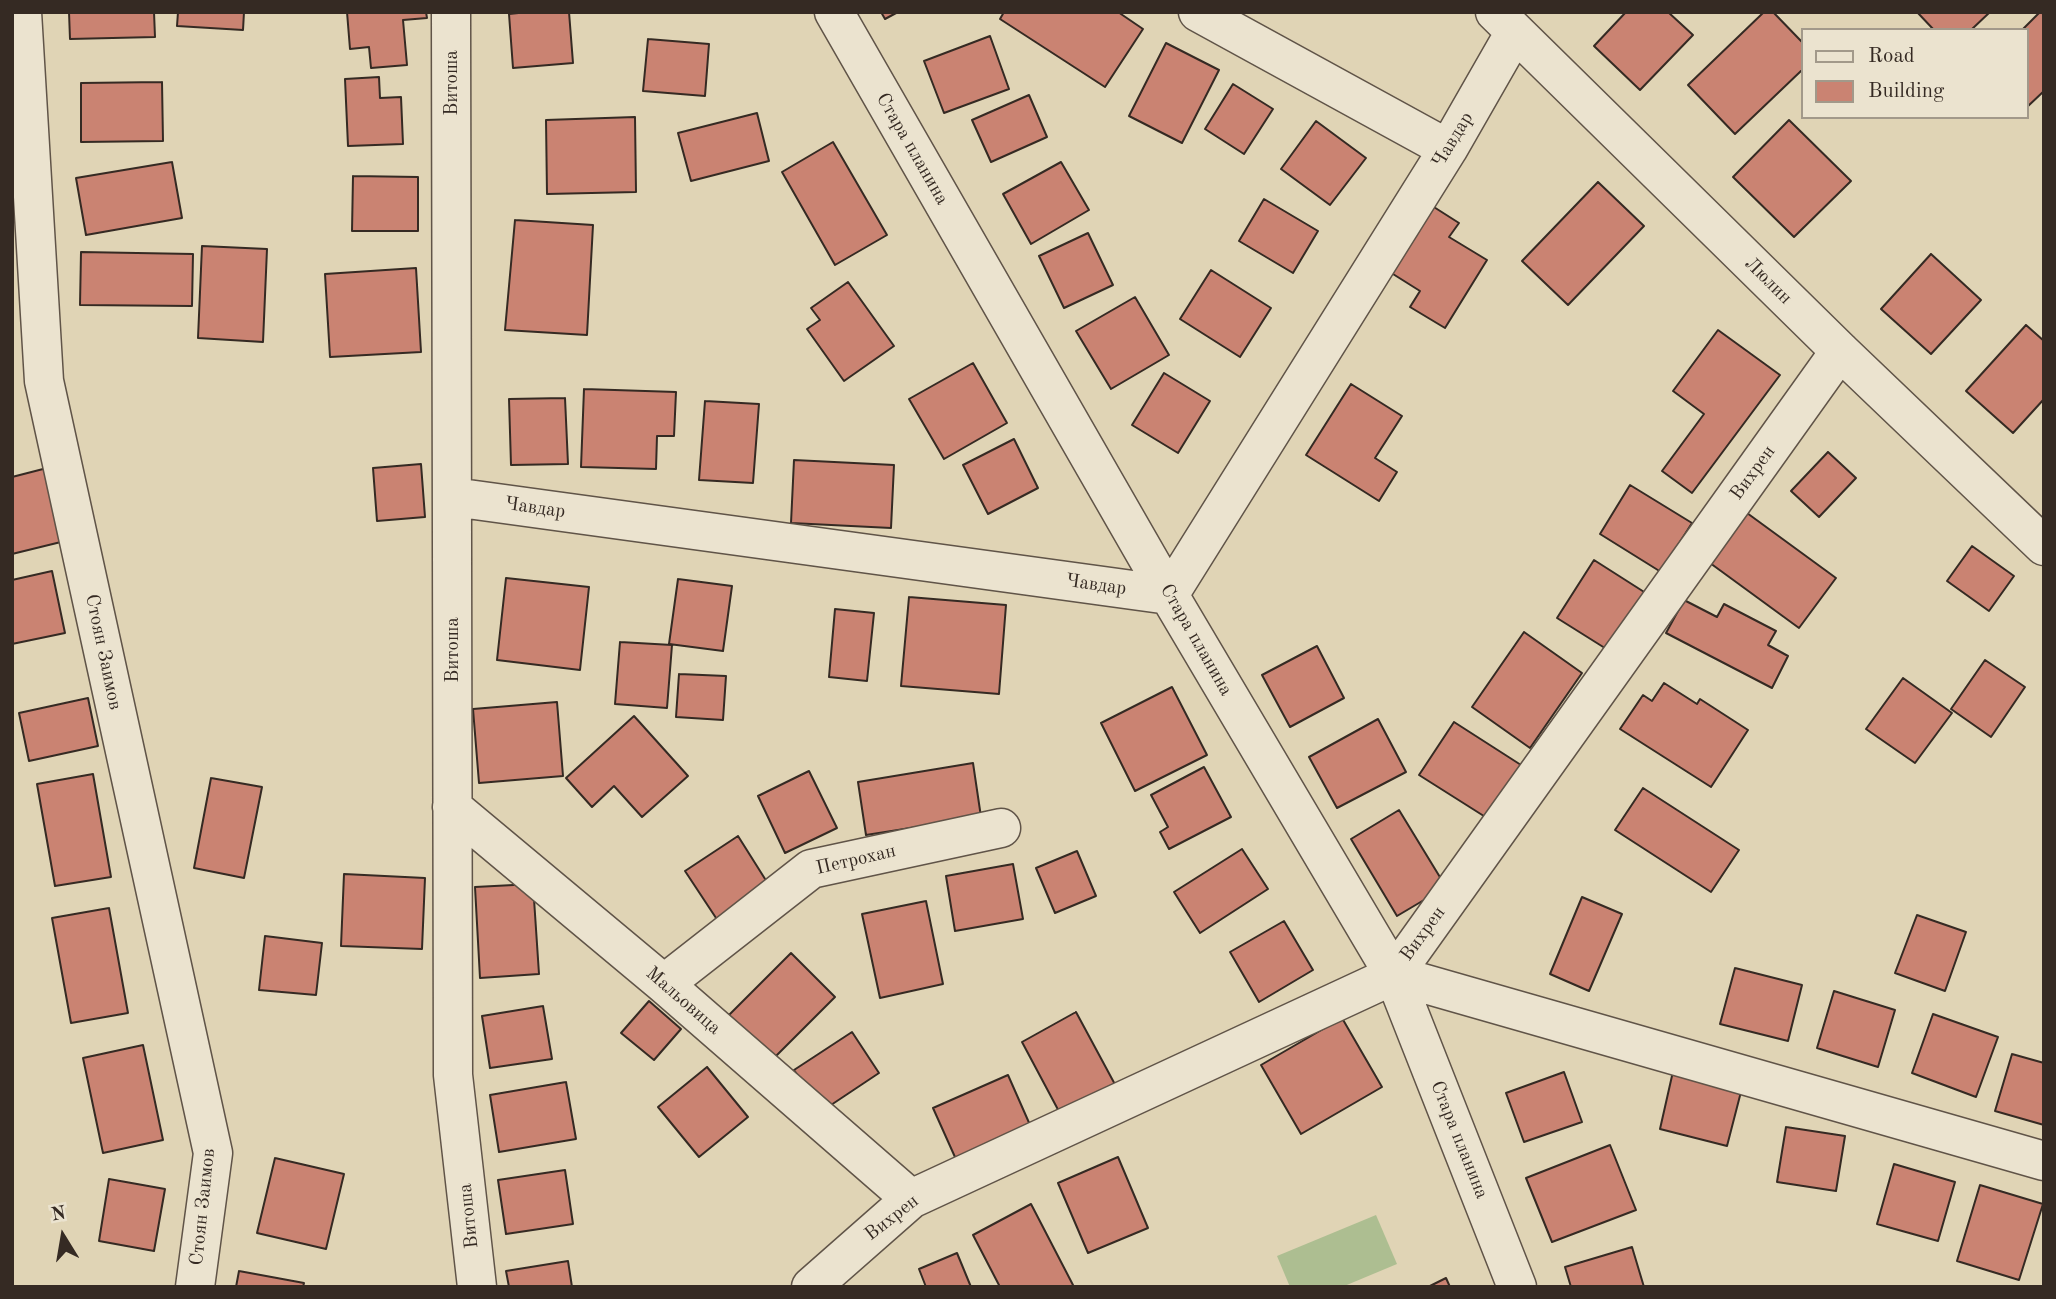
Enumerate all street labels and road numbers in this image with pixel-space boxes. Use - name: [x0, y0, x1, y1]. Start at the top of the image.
- street label: Витоша: [441, 50, 463, 116]
- street label: Стара планина: [871, 89, 953, 209]
- street label: Чавдар: [1428, 108, 1478, 172]
- street label: Люлин: [1740, 253, 1796, 309]
- street label: Вихрен: [1725, 441, 1781, 505]
- street label: Чавдар: [503, 492, 567, 524]
- street label: Чавдар: [1064, 569, 1128, 601]
- street label: Стара планина: [1155, 580, 1237, 700]
- street label: Стоян Заимов: [80, 592, 126, 712]
- street label: Витоша: [442, 617, 464, 683]
- street label: Петрохан: [814, 840, 898, 880]
- street label: Вихрен: [1395, 902, 1451, 966]
- street label: Мальовица: [641, 962, 725, 1040]
- street label: Стара планина: [1425, 1078, 1493, 1202]
- street label: Стоян Заимов: [186, 1147, 220, 1267]
- street label: Витоша: [454, 1182, 484, 1250]
- street label: Вихрен: [860, 1190, 924, 1246]

